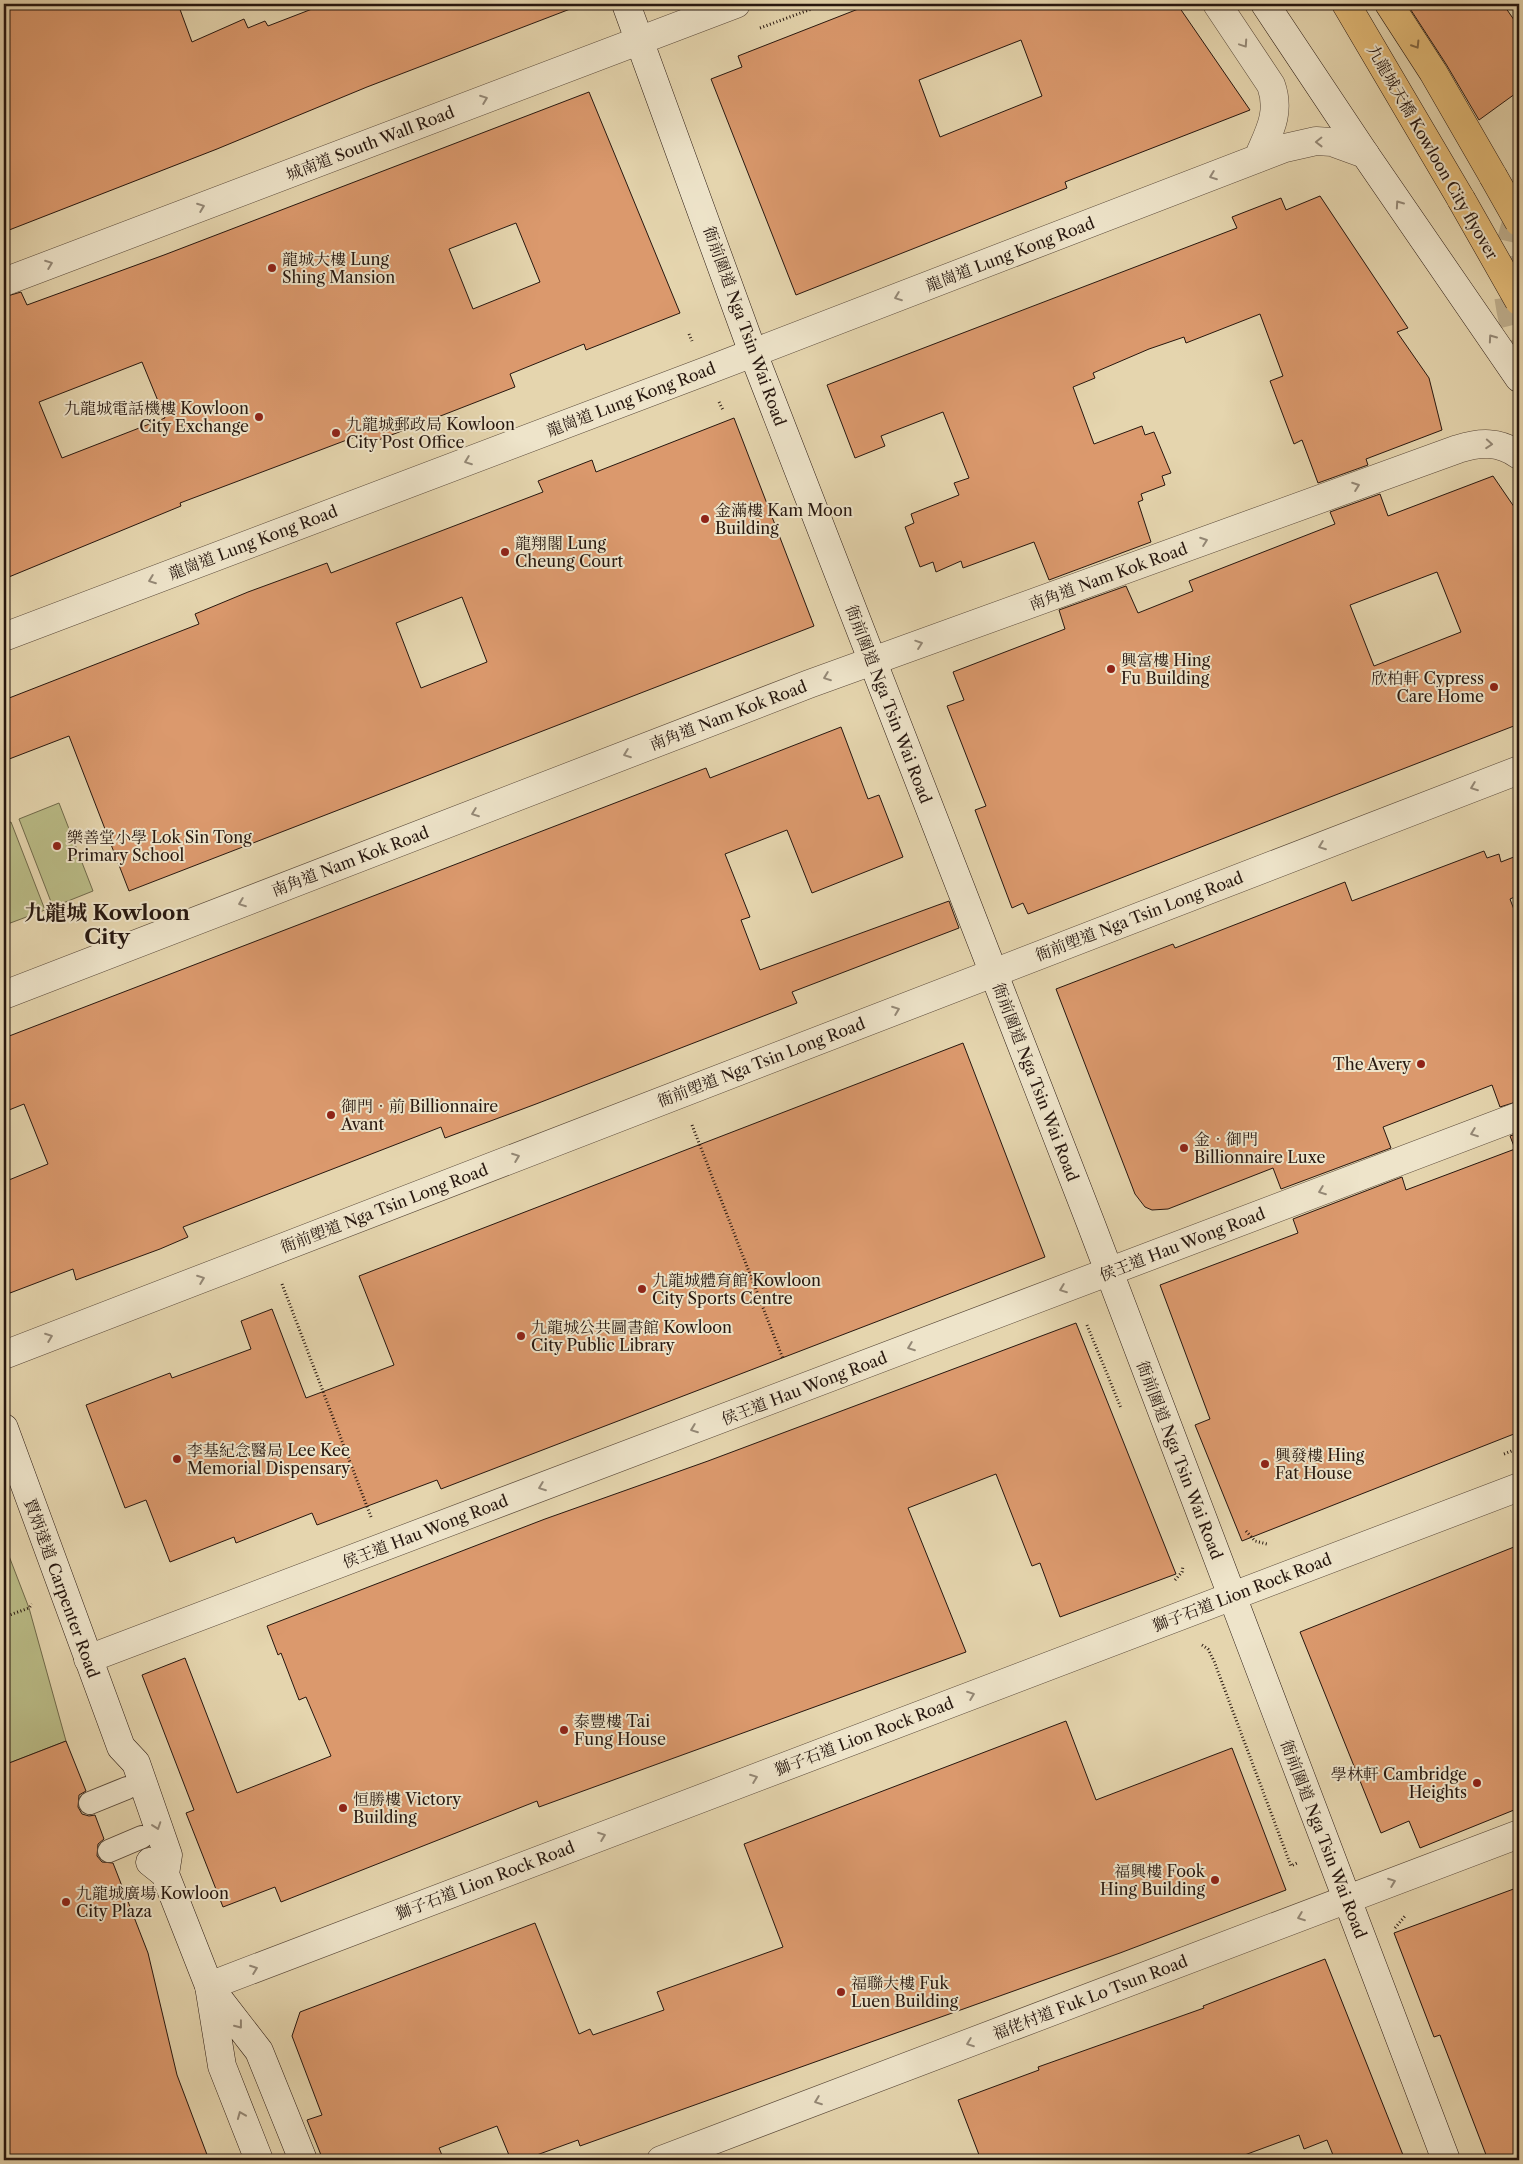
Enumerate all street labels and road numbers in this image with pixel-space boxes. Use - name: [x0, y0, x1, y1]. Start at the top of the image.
- street label: 九龍城天橋 Kowloon City flyover: [1363, 41, 1503, 263]
- street label: 城南道 South Wall Road: [283, 102, 457, 184]
- street label: 龍崗道 Lung Kong Road: [923, 212, 1098, 295]
- street label: 衙前圍道 Nga Tsin Wai Road: [699, 223, 791, 429]
- street label: 龍崗道 Lung Kong Road: [544, 357, 719, 440]
- street label: 龍崗道 Lung Kong Road: [166, 500, 341, 583]
- street label: 南角道 Nam Kok Road: [1026, 538, 1190, 614]
- street label: 衙前圍道 Nga Tsin Wai Road: [842, 602, 936, 806]
- street label: 南角道 Nam Kok Road: [646, 676, 810, 754]
- street label: 南角道 Nam Kok Road: [268, 822, 432, 900]
- street label: 衙前塱道 Nga Tsin Long Road: [1032, 867, 1246, 965]
- street label: 衙前圍道 Nga Tsin Wai Road: [989, 980, 1083, 1184]
- street label: 衙前塱道 Nga Tsin Long Road: [654, 1013, 868, 1111]
- street label: 衙前塱道 Nga Tsin Long Road: [277, 1159, 491, 1257]
- street label: 侯王道 Hau Wong Road: [1096, 1203, 1268, 1285]
- street label: 侯王道 Hau Wong Road: [718, 1347, 890, 1429]
- street label: 衙前圍道 Nga Tsin Wai Road: [1133, 1358, 1227, 1562]
- street label: 侯王道 Hau Wong Road: [339, 1490, 511, 1572]
- street label: 賈炳達道 Carpenter Road: [20, 1496, 104, 1681]
- street label: 獅子石道 Lion Rock Road: [1150, 1548, 1335, 1635]
- street label: 獅子石道 Lion Rock Road: [772, 1692, 957, 1779]
- street label: 衙前圍道 Nga Tsin Wai Road: [1277, 1737, 1371, 1941]
- street label: 獅子石道 Lion Rock Road: [393, 1836, 578, 1923]
- street label: 福佬村道 Fuk Lo Tsun Road: [990, 1950, 1191, 2043]

